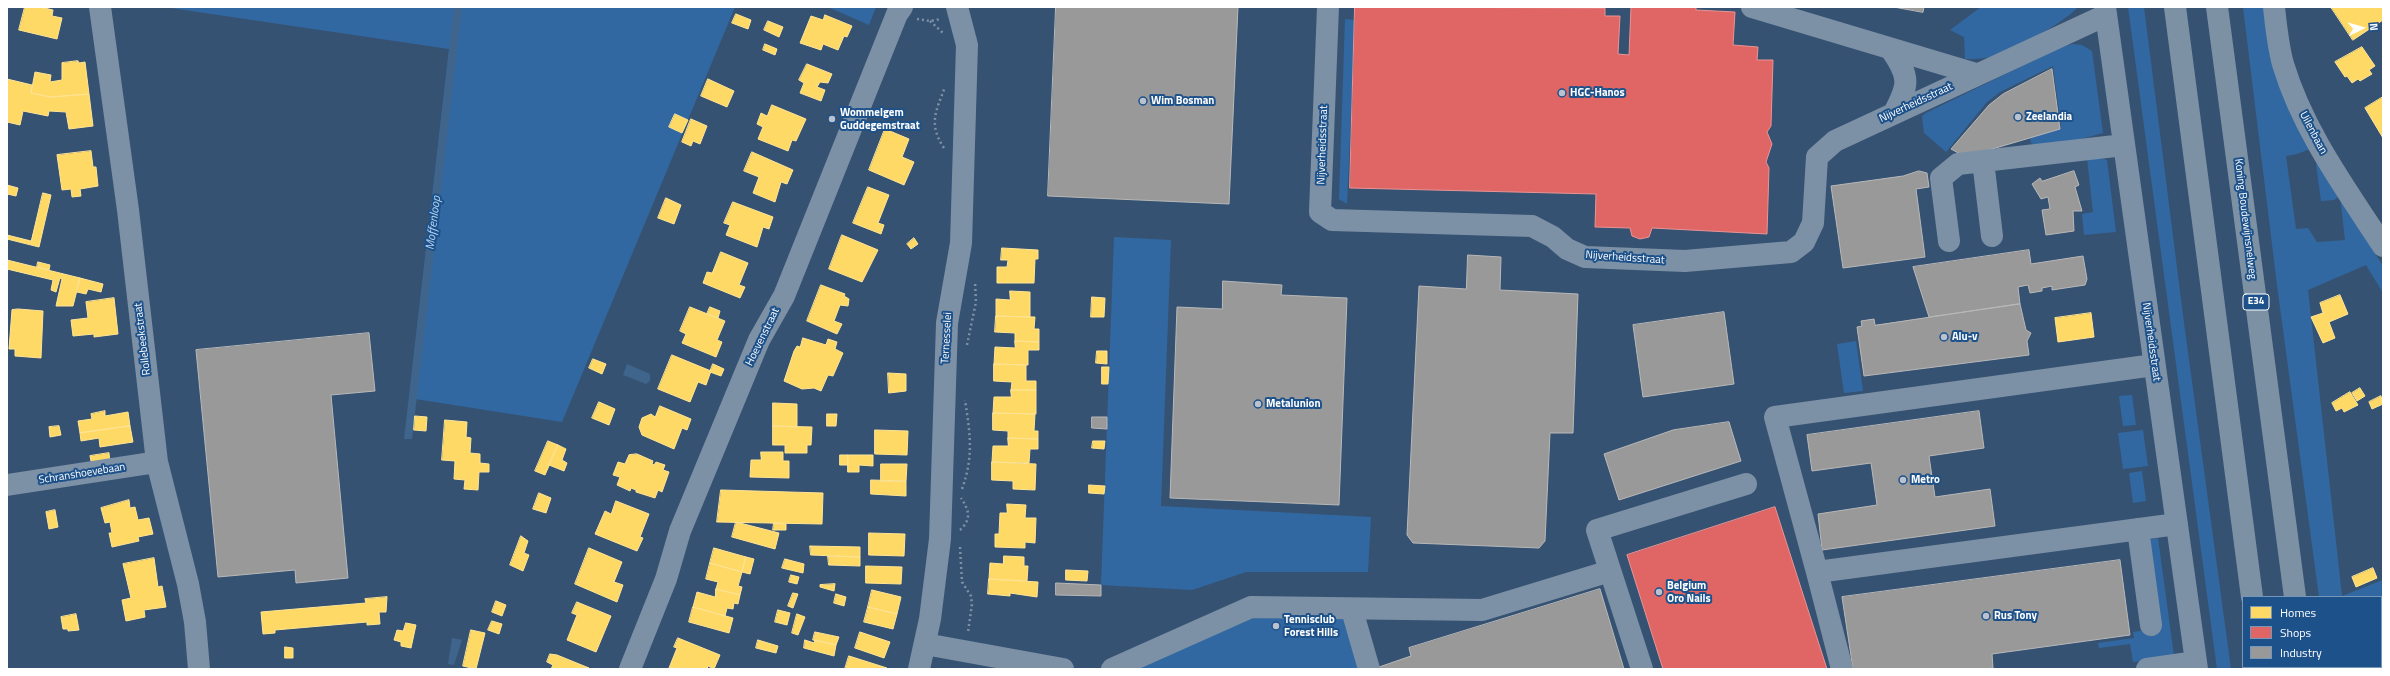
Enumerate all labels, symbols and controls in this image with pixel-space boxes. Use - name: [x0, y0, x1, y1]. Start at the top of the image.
- north arrow: [2342, 8, 2382, 48]
- text: N: [2366, 22, 2382, 31]
- street label: Nijverheidsstraat: [1877, 80, 1955, 126]
- place label: HGC-Hanos: [1570, 86, 1625, 100]
- marker: HGC-Hanos: [1557, 88, 1567, 98]
- place label: Wim Bosman: [1151, 94, 1214, 108]
- marker: Wim Bosman: [1138, 96, 1148, 106]
- street label: Nijverheidsstraat: [1315, 105, 1331, 185]
- place label: Wommelgem Guddegemstraat: [840, 106, 920, 132]
- place label: Zeelandia: [2026, 110, 2072, 124]
- street label: Uilenbaan: [2296, 110, 2330, 156]
- marker: Zeelandia: [2013, 112, 2023, 122]
- marker: Wommelgem Guddegemstraat: [827, 114, 837, 124]
- street label: Koning Boudewijnsnelweg: [2231, 158, 2259, 280]
- water label: Moffenloop: [424, 195, 444, 251]
- street label: Nijverheidsstraat: [1585, 249, 1665, 267]
- road number: E34: [2243, 294, 2269, 310]
- street label: Rollebeekstraat: [132, 302, 154, 376]
- street label: Nijverheidsstraat: [2139, 302, 2163, 382]
- street label: Hoevenstraat: [743, 306, 783, 368]
- street label: Ternesselei: [939, 312, 955, 364]
- place label: Alu-v: [1952, 330, 1978, 344]
- marker: Alu-v: [1939, 332, 1949, 342]
- place label: Metalunion: [1266, 397, 1321, 411]
- marker: Metalunion: [1253, 399, 1263, 409]
- street label: Schranshoevebaan: [38, 461, 126, 487]
- place label: Metro: [1911, 473, 1940, 487]
- marker: Metro: [1898, 475, 1908, 485]
- place label: Belgium Oro Nails: [1667, 579, 1711, 605]
- marker: Belgium Oro Nails: [1654, 587, 1664, 597]
- legend: [2242, 596, 2382, 668]
- text: Homes: [2280, 603, 2316, 622]
- place label: Rus Tony: [1994, 609, 2037, 623]
- marker: Rus Tony: [1981, 611, 1991, 621]
- place label: Tennisclub Forest Hills: [1284, 613, 1338, 639]
- marker: Tennisclub Forest Hills: [1271, 621, 1281, 631]
- text: Shops: [2280, 623, 2311, 642]
- text: Industry: [2280, 643, 2322, 662]

